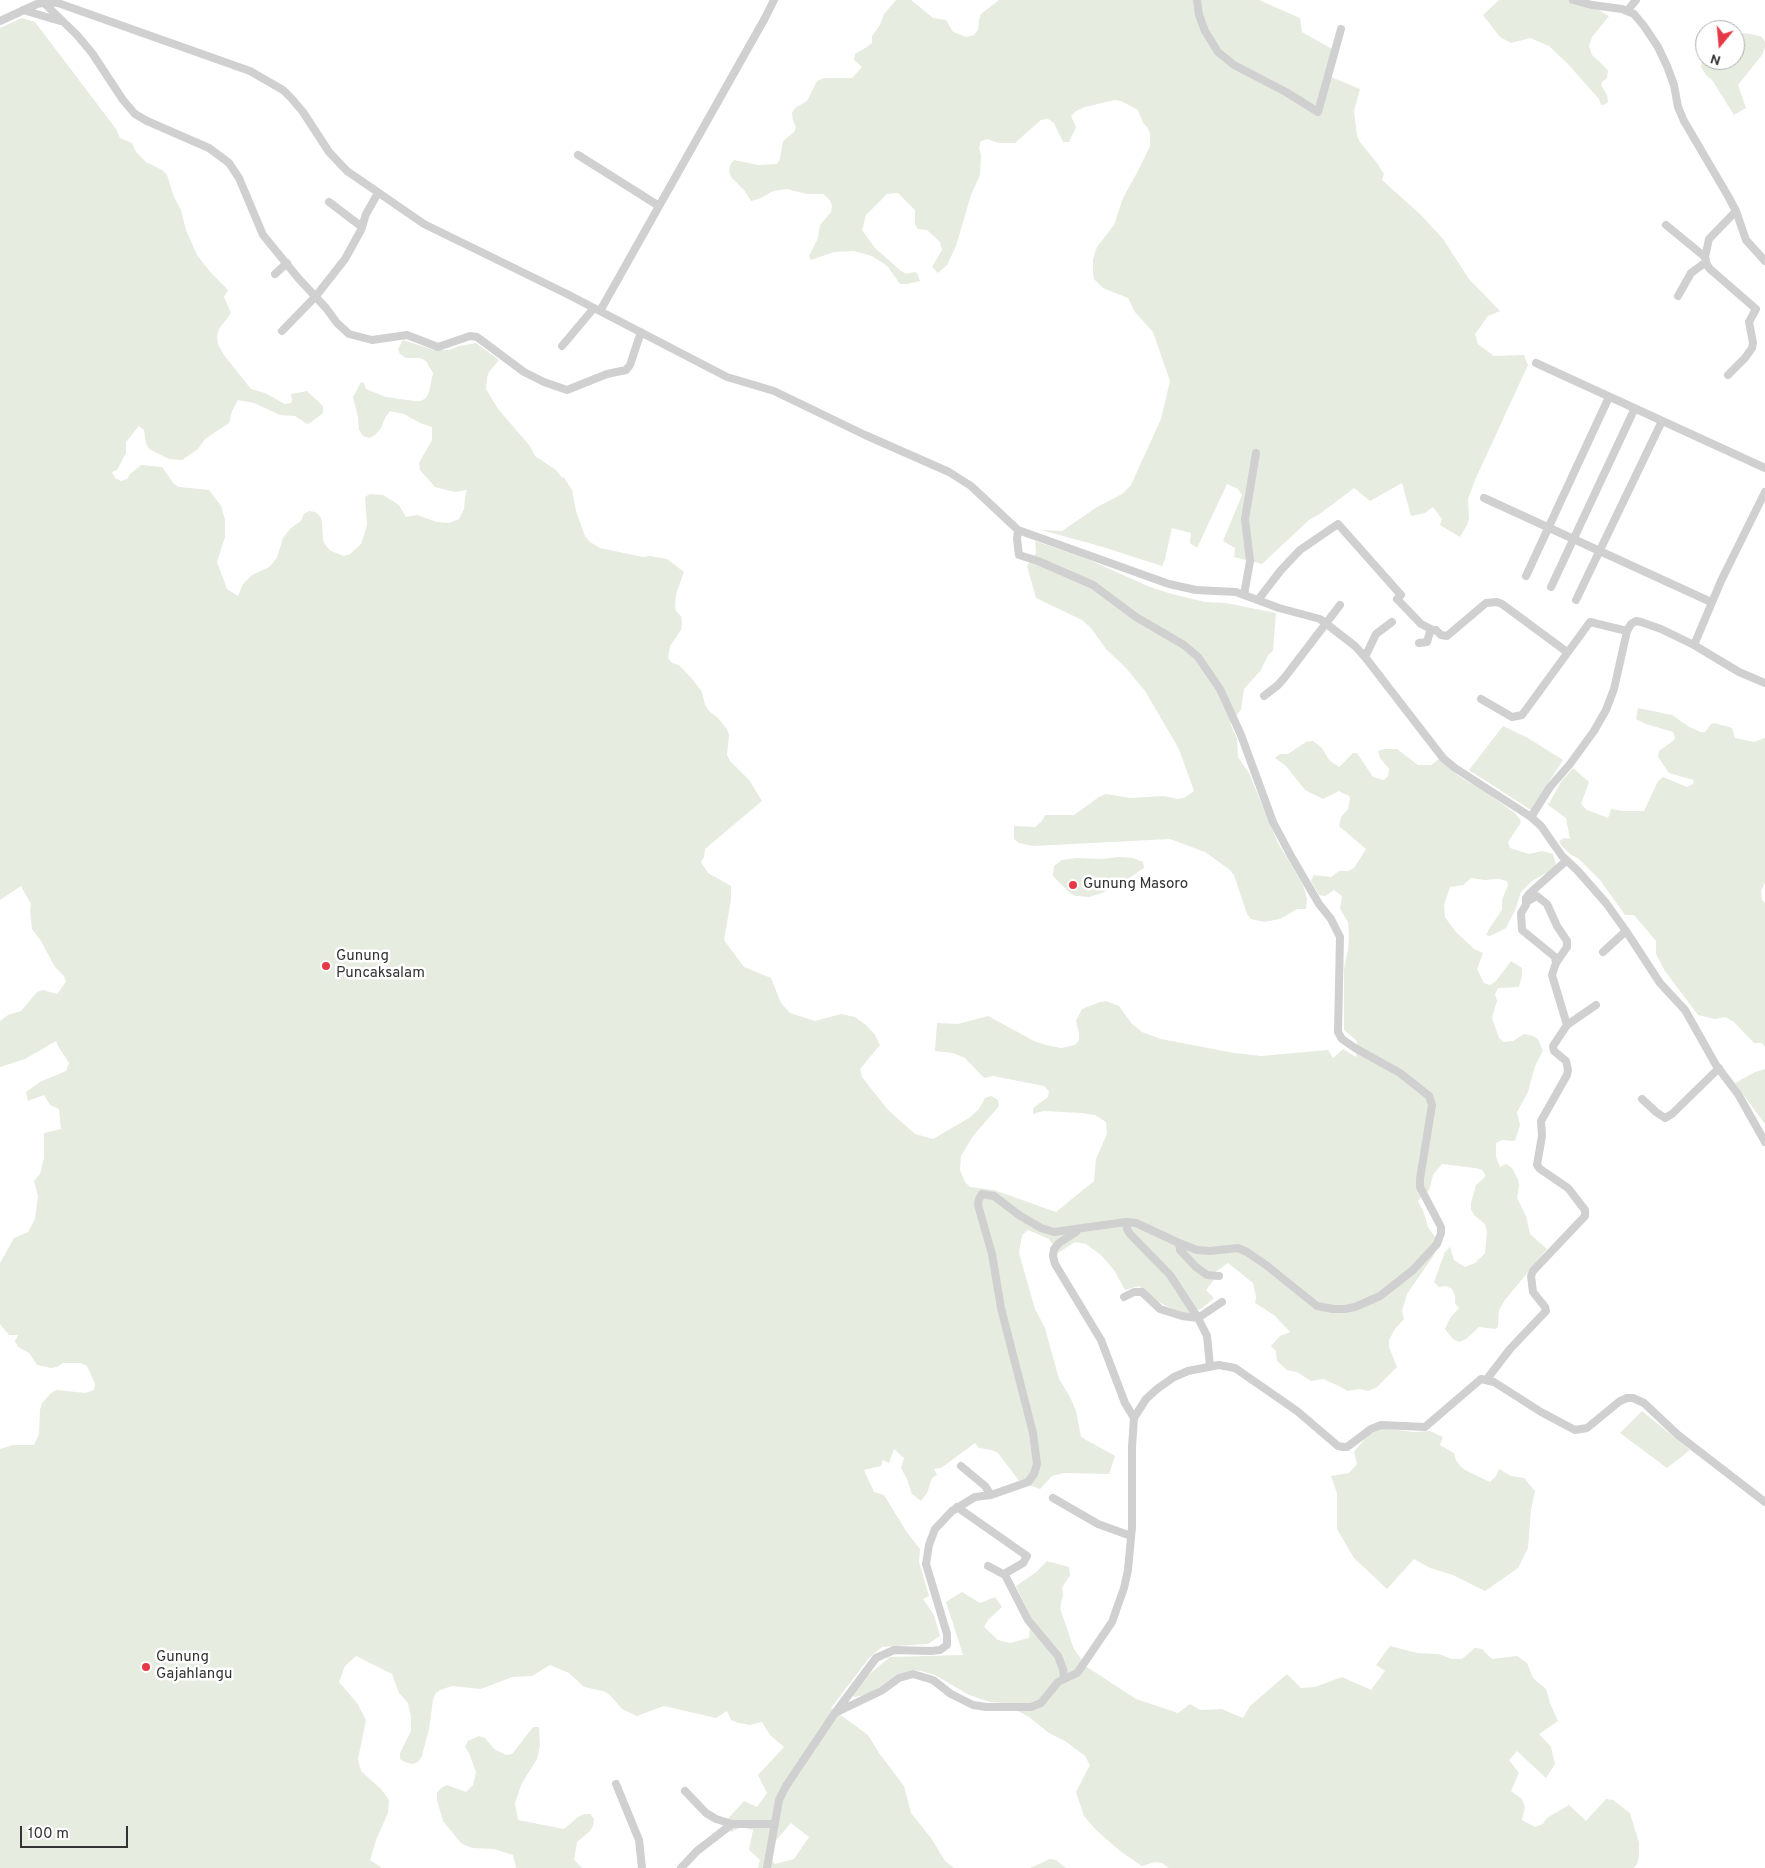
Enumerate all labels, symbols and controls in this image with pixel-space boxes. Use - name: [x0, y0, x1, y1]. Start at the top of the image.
- north arrow: [1695, 20, 1745, 70]
- text: N: [1708, 49, 1723, 68]
- place label: Gunung Masoro: [1083, 876, 1188, 894]
- marker: Gunung Masoro: [1067, 879, 1079, 891]
- place label: Gunung Puncaksalam: [336, 948, 425, 983]
- marker: Gunung Puncaksalam: [320, 960, 332, 972]
- place label: Gunung Gajahlangu: [156, 1649, 232, 1684]
- marker: Gunung Gajahlangu: [140, 1661, 152, 1673]
- scale bar: [22, 1816, 130, 1848]
- text: 100 m: [28, 1825, 69, 1844]

